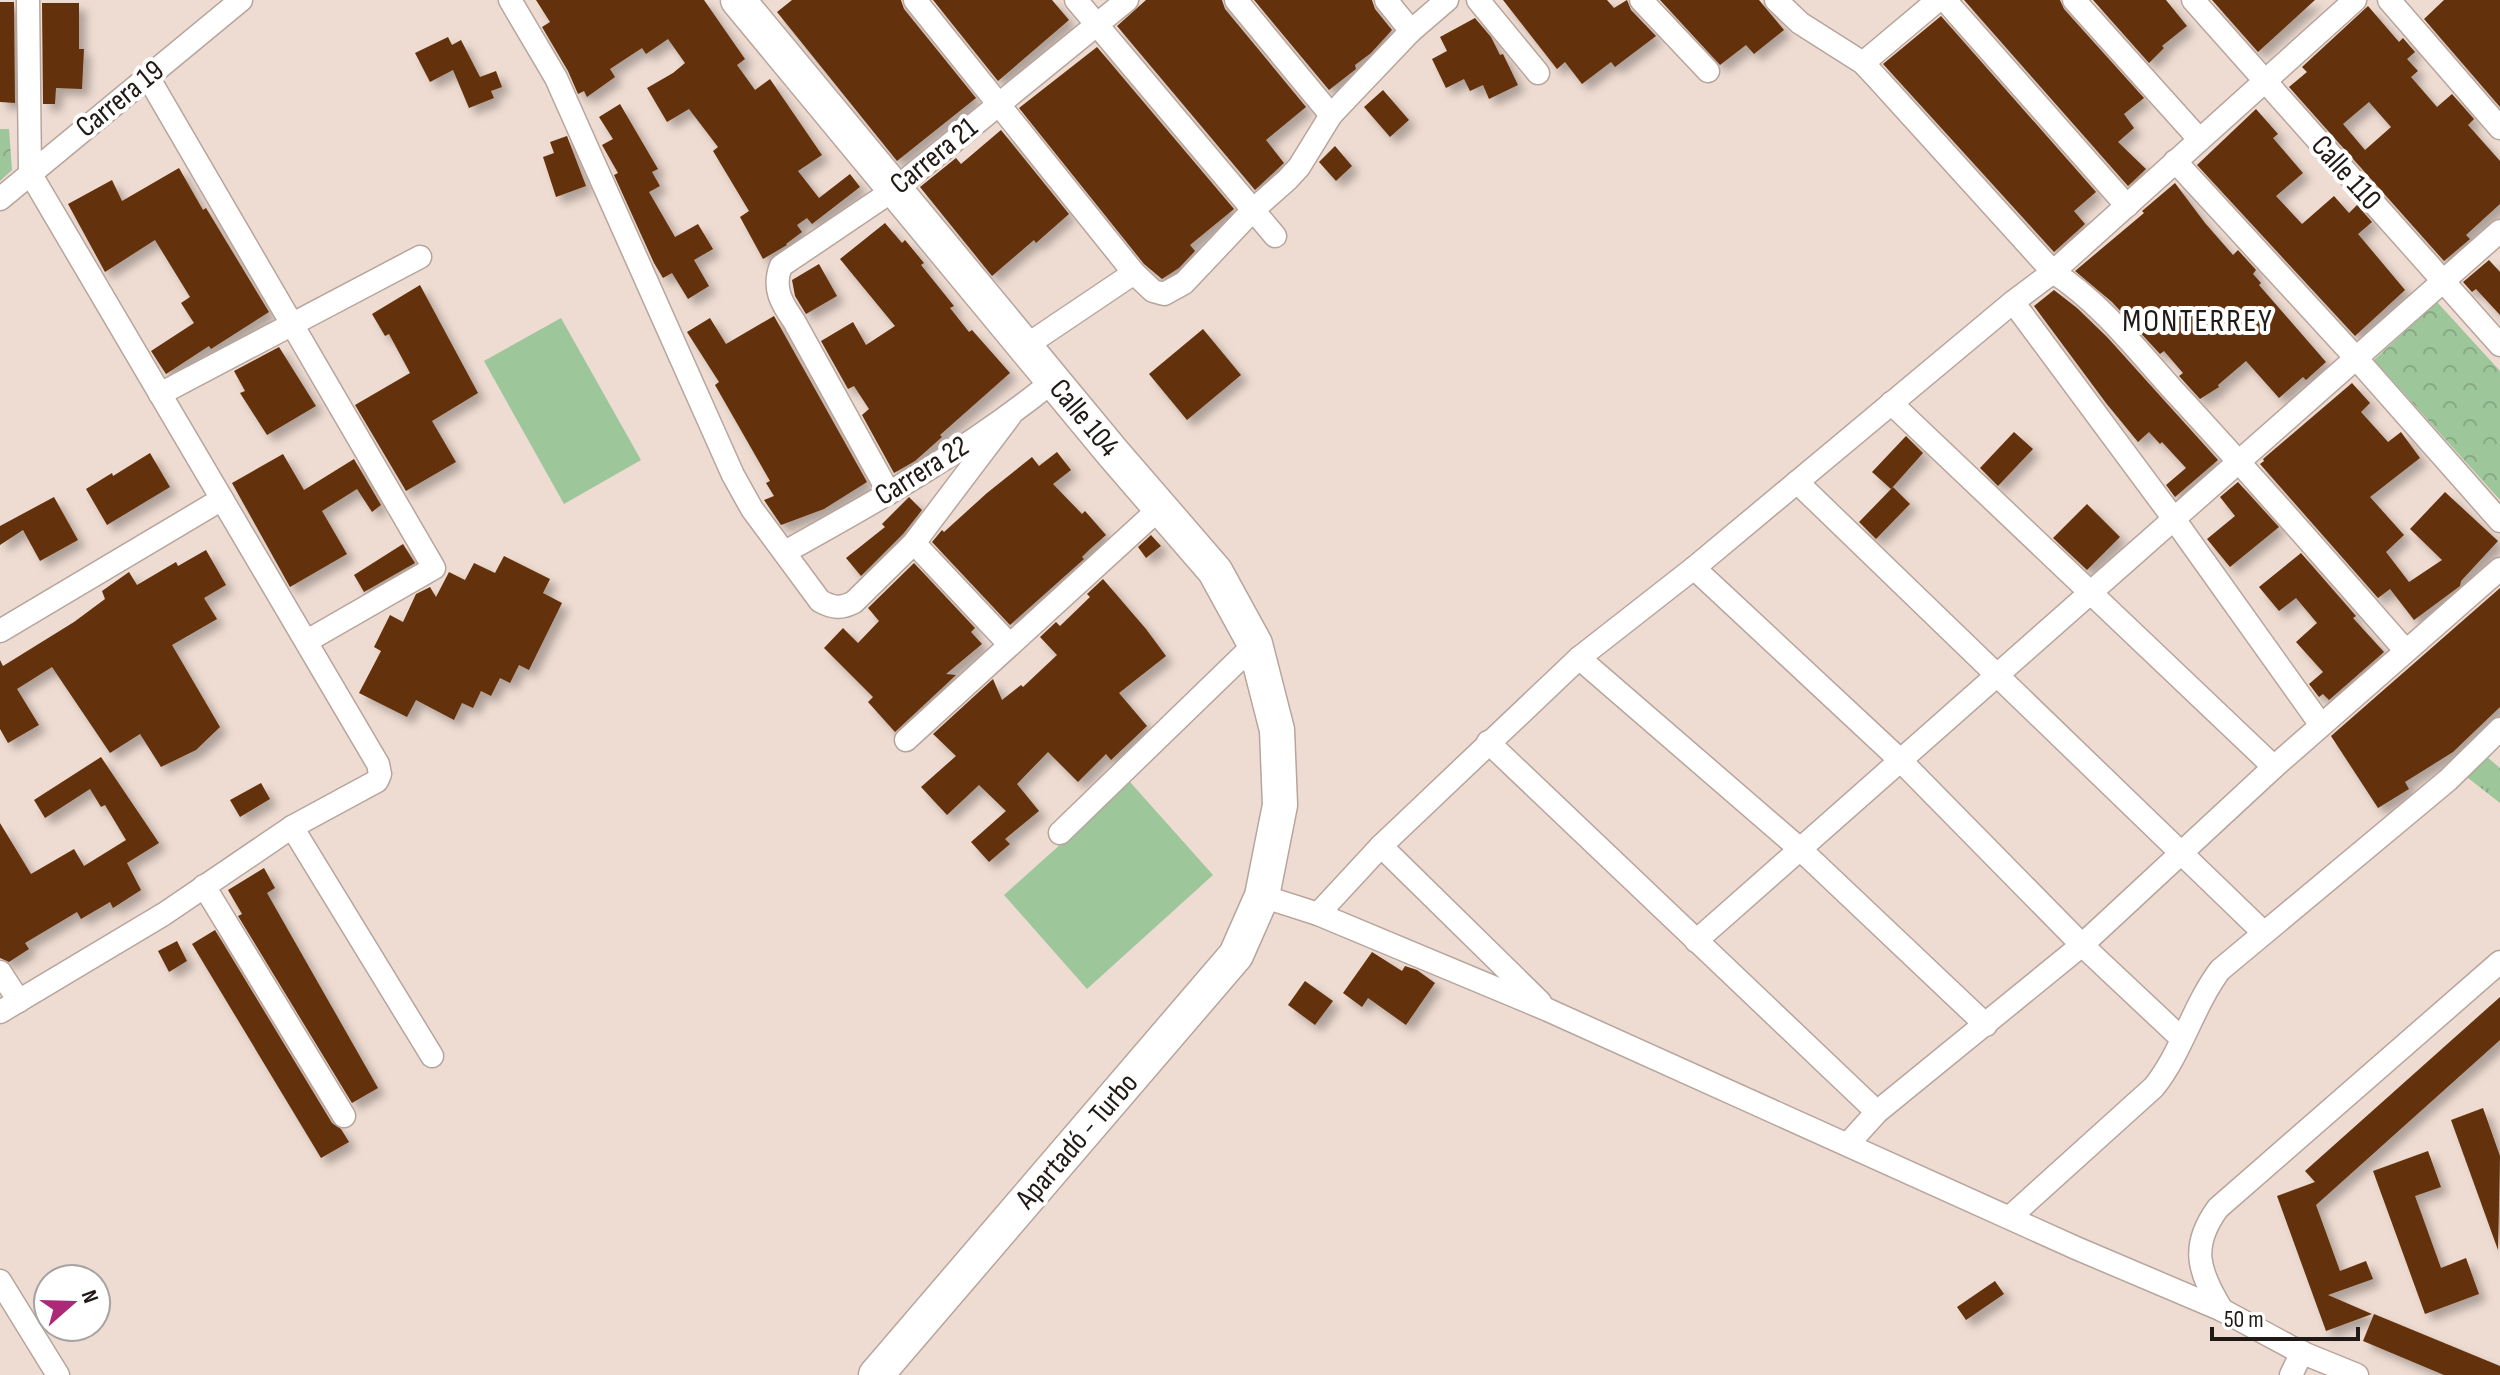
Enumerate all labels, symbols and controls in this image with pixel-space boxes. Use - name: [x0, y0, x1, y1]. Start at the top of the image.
- street label: Carrera 19: [69, 53, 171, 145]
- street label: Carrera 21: [883, 110, 985, 202]
- street label: Calle 110: [2303, 128, 2389, 218]
- district label: MONTERREY: [2122, 302, 2274, 341]
- street label: Calle 104: [1041, 372, 1127, 464]
- street label: Carrera 22: [869, 428, 975, 514]
- street label: Apartadó - Turbo: [1007, 1066, 1146, 1217]
- north arrow: [32, 1263, 112, 1343]
- text: N: [75, 1287, 104, 1307]
- scale bar: [2212, 1291, 2358, 1341]
- text: 50 m: [2224, 1305, 2264, 1334]

